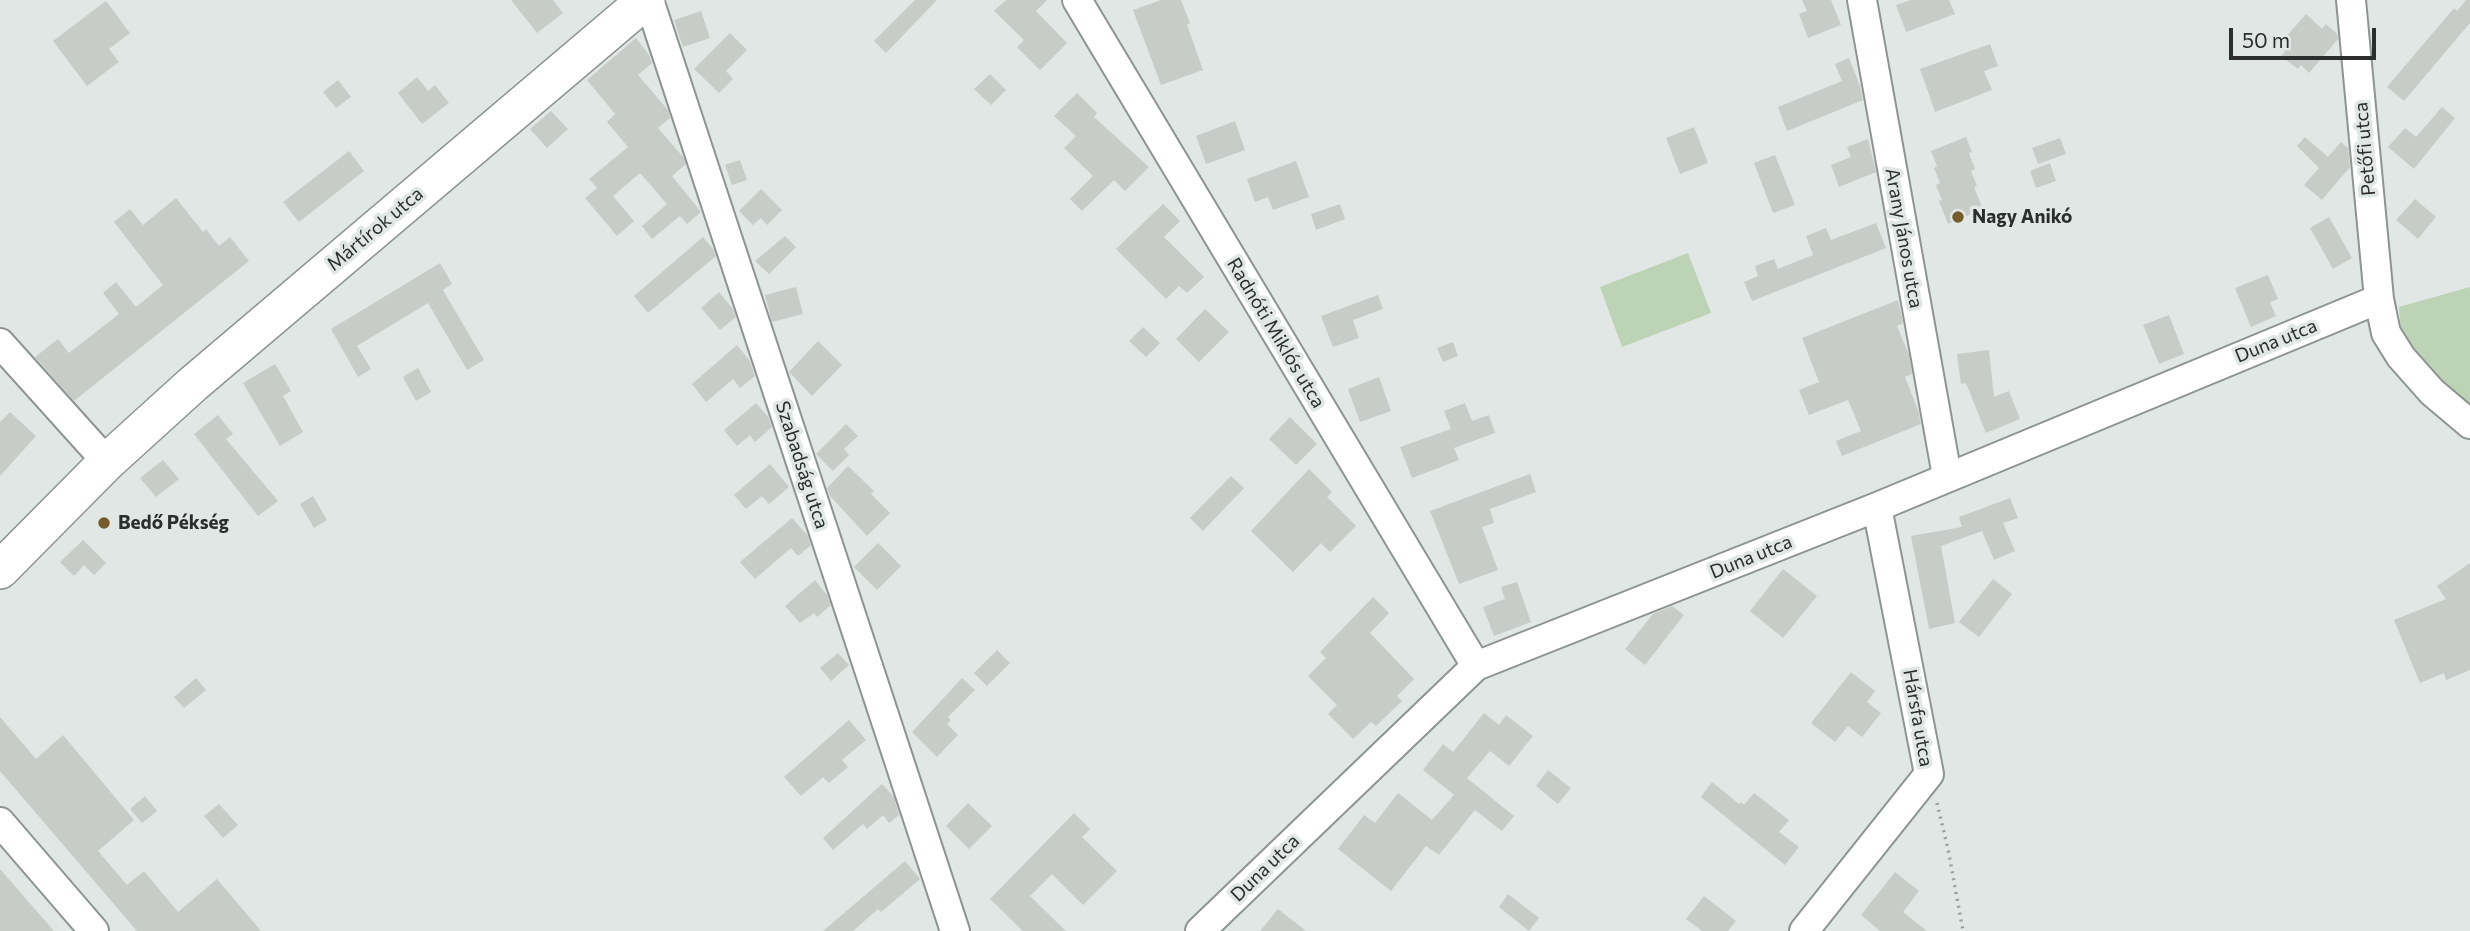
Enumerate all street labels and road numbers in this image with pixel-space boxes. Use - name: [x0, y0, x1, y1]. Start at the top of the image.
- street label: Petőfi utca: [2350, 101, 2380, 197]
- street label: Arany János utca: [1880, 166, 1928, 310]
- street label: Mártírok utca: [322, 182, 428, 276]
- street label: Radnóti Miklós utca: [1222, 254, 1330, 412]
- street label: Duna utca: [2232, 314, 2320, 368]
- street label: Szabadság utca: [771, 398, 833, 532]
- street label: Duna utca: [1707, 530, 1795, 584]
- street label: Hársfa utca: [1898, 668, 1938, 768]
- street label: Duna utca: [1226, 830, 1304, 906]

